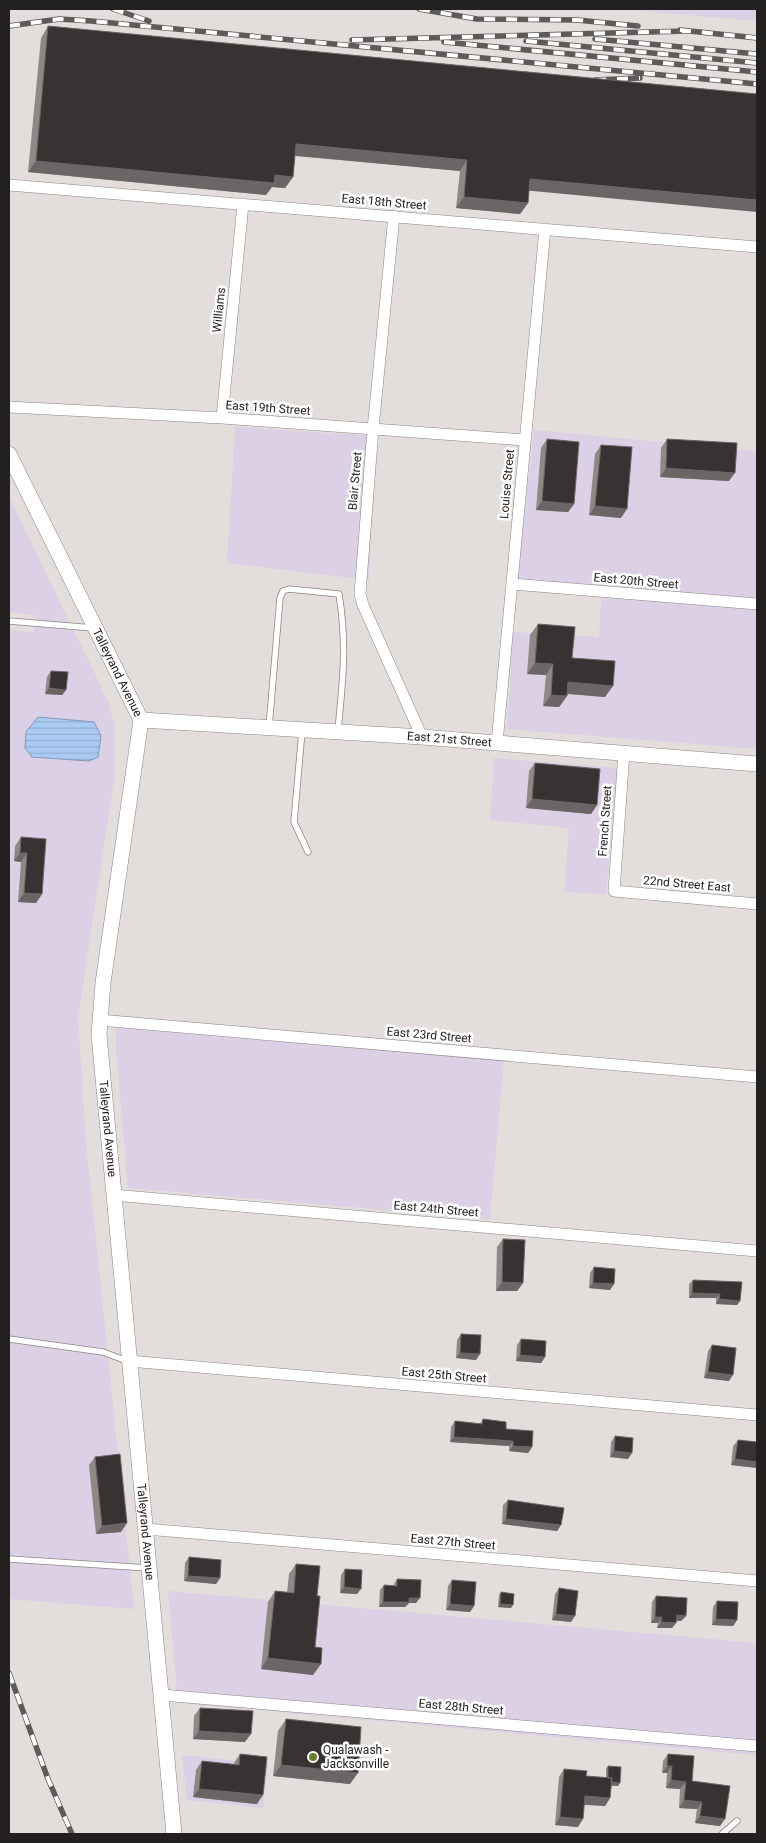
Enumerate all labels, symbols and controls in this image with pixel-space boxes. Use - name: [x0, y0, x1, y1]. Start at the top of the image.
- street label: East 18th Street: [341, 191, 427, 213]
- street label: Williams: [210, 287, 228, 333]
- street label: East 19th Street: [225, 398, 311, 418]
- street label: Louise Street: [497, 448, 517, 519]
- street label: Blair Street: [345, 451, 365, 511]
- street label: East 20th Street: [593, 570, 679, 592]
- street label: Talleyrand Avenue: [90, 626, 145, 719]
- street label: East 21st Street: [407, 729, 492, 750]
- street label: French Street: [596, 785, 614, 857]
- street label: 22nd Street East: [643, 873, 731, 895]
- street label: East 23rd Street: [386, 1024, 472, 1046]
- street label: Talleyrand Avenue: [96, 1080, 119, 1178]
- street label: East 24th Street: [393, 1198, 479, 1220]
- street label: East 25th Street: [401, 1364, 487, 1386]
- street label: Talleyrand Avenue: [134, 1483, 157, 1581]
- street label: East 27th Street: [410, 1531, 496, 1553]
- street label: East 28th Street: [418, 1696, 504, 1718]
- place label: Qualawash - Jacksonville: [323, 1743, 389, 1771]
- marker: Qualawash - Jacksonville: [307, 1751, 319, 1763]

